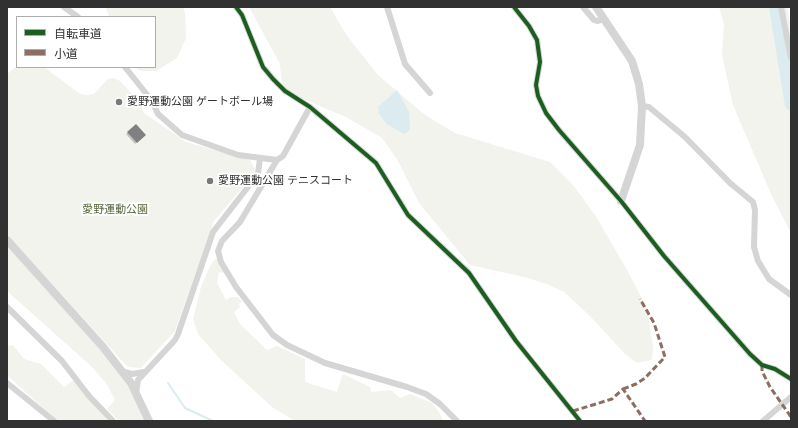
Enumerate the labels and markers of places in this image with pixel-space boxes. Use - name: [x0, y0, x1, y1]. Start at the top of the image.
- place label: 愛野運動公園 ゲートボール場: [127, 95, 273, 109]
- marker: 愛野運動公園 ゲートボール場: [114, 97, 124, 107]
- place label: 愛野運動公園 テニスコート: [218, 174, 353, 188]
- marker: 愛野運動公園 テニスコート: [205, 176, 215, 186]

